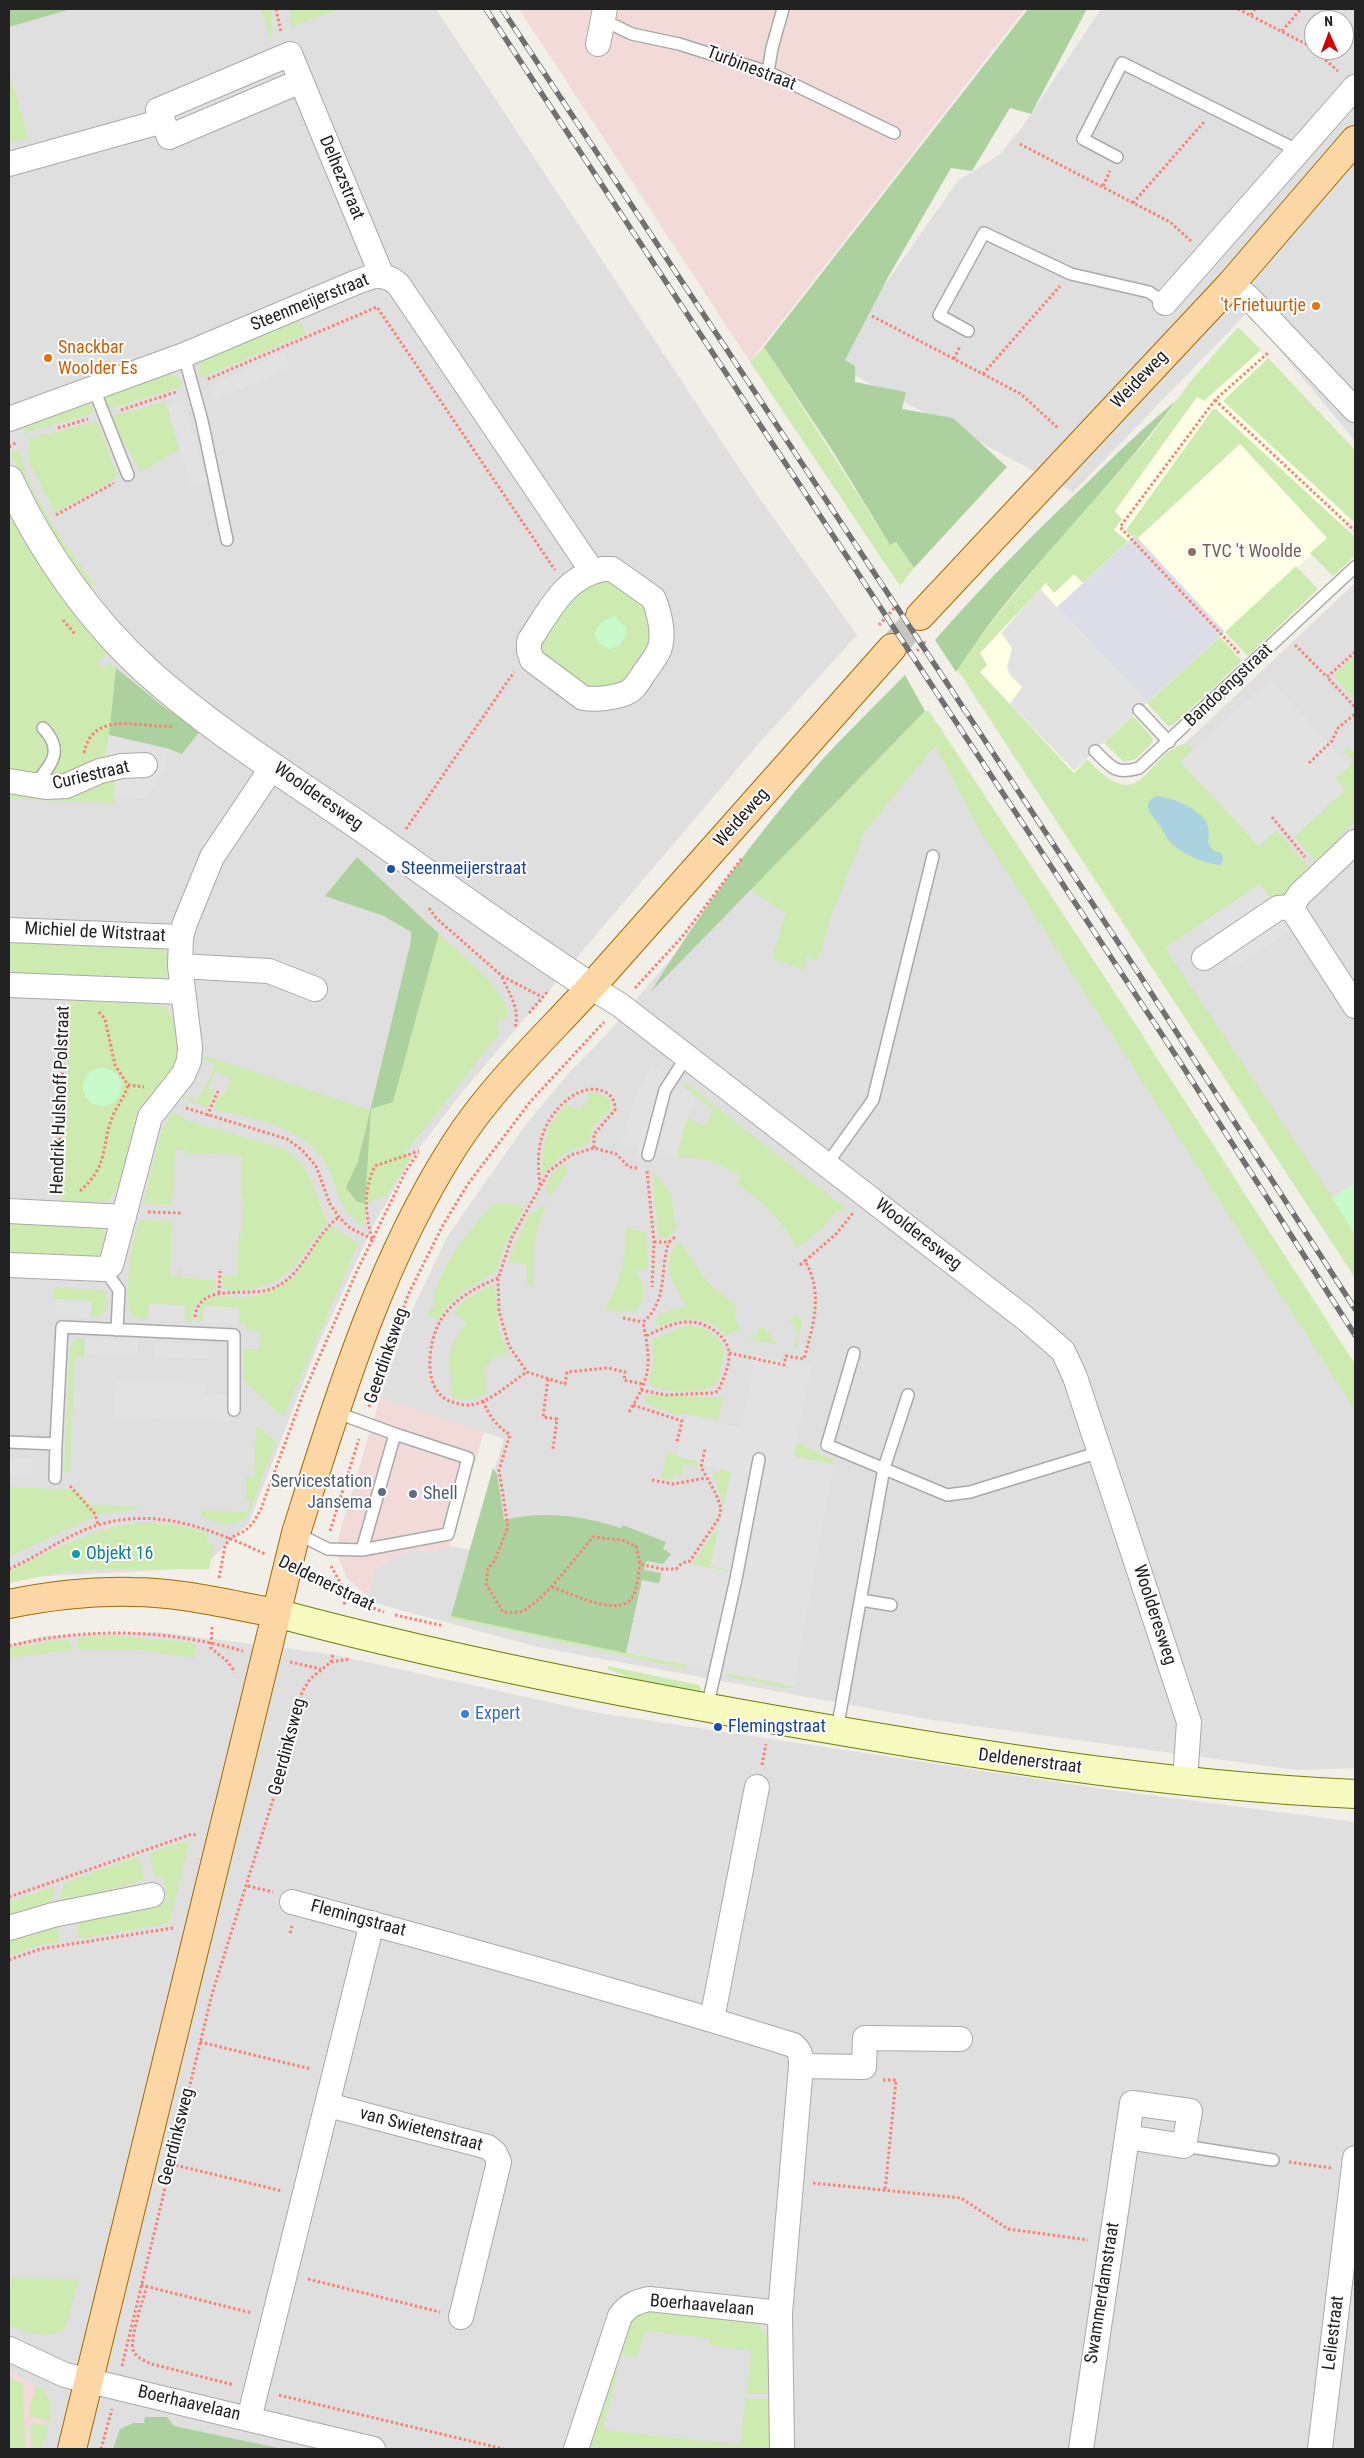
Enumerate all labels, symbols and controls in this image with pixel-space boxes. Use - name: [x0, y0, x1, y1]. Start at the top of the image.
- north arrow: [1304, 10, 1354, 60]
- text: N: [1324, 13, 1333, 29]
- street label: Turbinestraat: [703, 42, 799, 96]
- street label: Delhezstraat: [314, 133, 368, 223]
- street label: Steenmeijerstraat: [248, 269, 372, 337]
- place label: 't Frietuurtje: [1220, 295, 1306, 317]
- marker: 't Frietuurtje: [1310, 300, 1322, 312]
- place label: Snackbar Woolder Es: [58, 337, 138, 379]
- street label: Weideweg: [1107, 346, 1173, 414]
- marker: Snackbar Woolder Es: [42, 352, 54, 364]
- place label: TVC 't Woolde: [1202, 541, 1301, 563]
- marker: TVC 't Woolde: [1186, 546, 1198, 558]
- street label: Bandoengstraat: [1181, 640, 1277, 732]
- street label: Curiestraat: [50, 757, 132, 795]
- street label: Woolderesweg: [269, 758, 367, 836]
- street label: Weideweg: [710, 784, 774, 852]
- place label: Steenmeijerstraat: [401, 858, 527, 880]
- marker: Steenmeijerstraat: [385, 863, 397, 875]
- street label: Michiel de Witstraat: [24, 919, 166, 947]
- street label: Hendrik Hulshoff Polstraat: [47, 1005, 75, 1195]
- street label: Woolderesweg: [870, 1194, 966, 1276]
- street label: Geerdinksweg: [361, 1305, 413, 1407]
- place label: Servicestation Jansema: [271, 1471, 372, 1514]
- place label: Shell: [423, 1483, 458, 1505]
- marker: Servicestation Jansema: [376, 1486, 388, 1498]
- marker: Shell: [407, 1488, 419, 1500]
- place label: Objekt 16: [86, 1543, 154, 1565]
- marker: Objekt 16: [70, 1548, 82, 1560]
- street label: Deldenerstraat: [274, 1551, 378, 1617]
- street label: Woolderesweg: [1128, 1562, 1180, 1668]
- street label: Geerdinksweg: [265, 1696, 311, 1798]
- place label: Expert: [475, 1703, 520, 1725]
- marker: Expert: [459, 1708, 471, 1720]
- place label: Flemingstraat: [728, 1716, 826, 1738]
- marker: Flemingstraat: [712, 1721, 724, 1733]
- street label: Deldenerstraat: [977, 1745, 1083, 1779]
- street label: Flemingstraat: [308, 1896, 408, 1942]
- street label: Geerdinksweg: [154, 2086, 200, 2188]
- street label: van Swietenstraat: [357, 2103, 485, 2157]
- street label: Swammerdamstraat: [1081, 2221, 1125, 2365]
- street label: Boerhaavelaan: [649, 2291, 755, 2321]
- street label: Leliestraat: [1319, 2294, 1349, 2372]
- street label: Boerhaavelaan: [136, 2382, 242, 2426]

